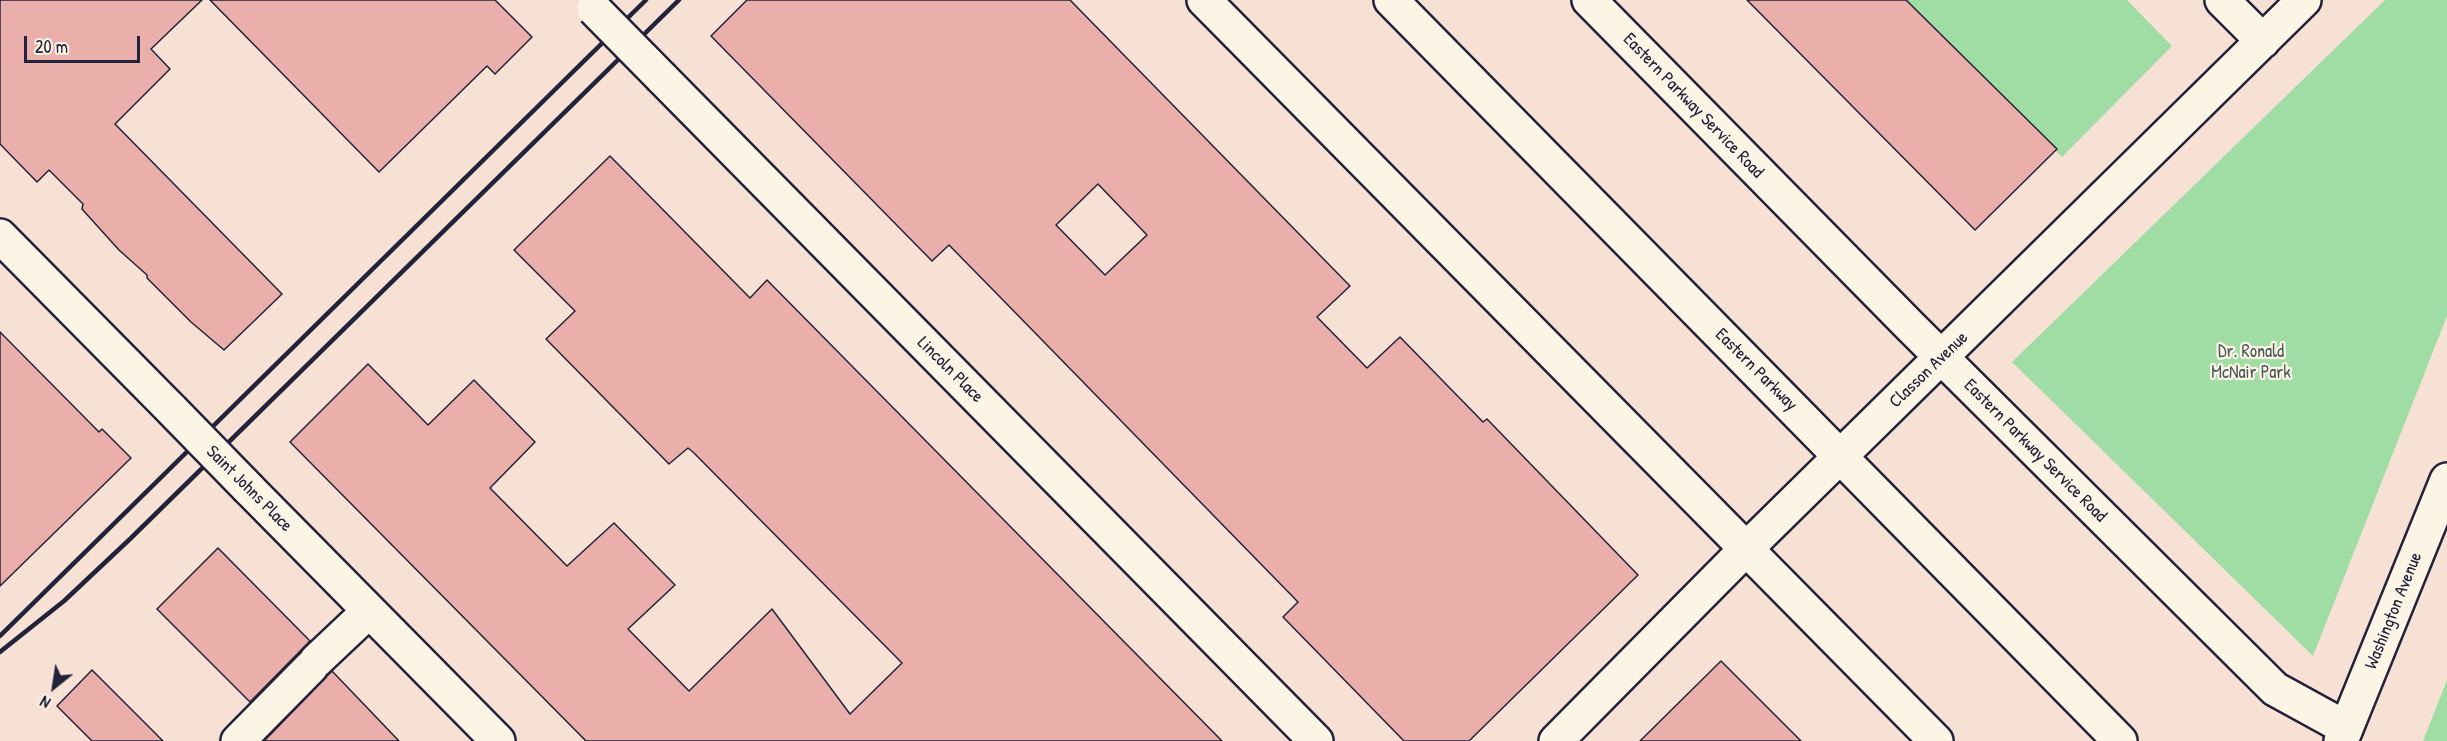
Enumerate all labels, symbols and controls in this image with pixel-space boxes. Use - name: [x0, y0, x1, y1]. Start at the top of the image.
- scale bar: [27, 24, 142, 62]
- street label: Eastern Parkway Service Road: [1618, 29, 1768, 183]
- text: 20 m: [35, 34, 68, 59]
- street label: Eastern Parkway: [1710, 324, 1802, 416]
- street label: Classon Avenue: [1885, 327, 1973, 413]
- street label: Lincoln Place: [912, 332, 988, 408]
- park label: Dr. Ronald McNair Park: [2211, 341, 2291, 384]
- street label: Eastern Parkway Service Road: [1959, 375, 2111, 527]
- street label: Saint Johns Place: [201, 441, 297, 537]
- street label: Washington Avenue: [2361, 549, 2427, 673]
- north arrow: [24, 657, 84, 717]
- text: N: [36, 691, 54, 714]

